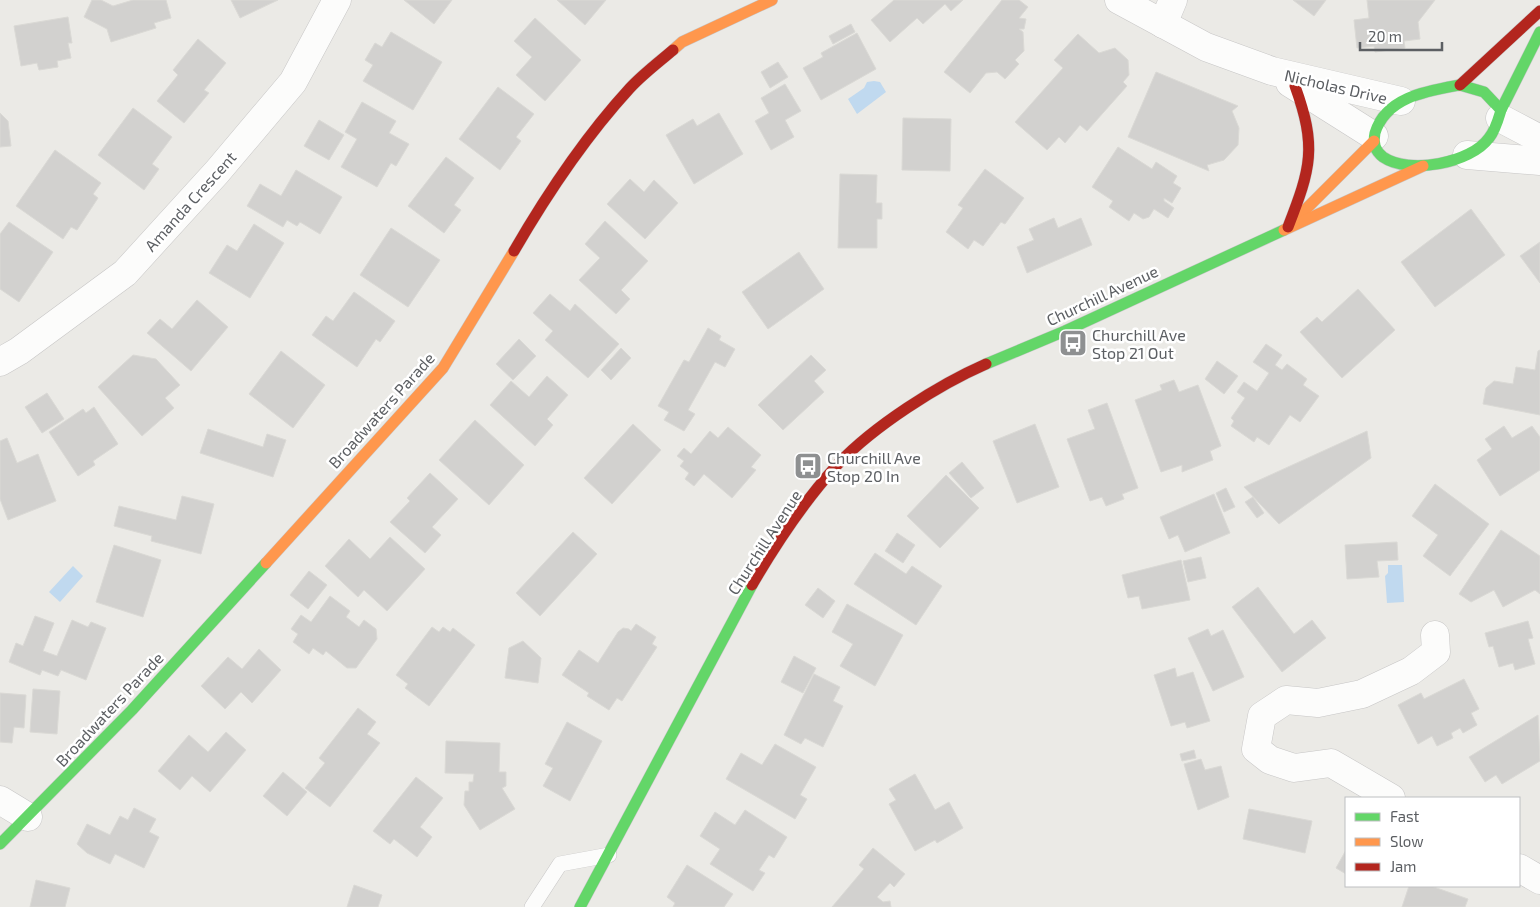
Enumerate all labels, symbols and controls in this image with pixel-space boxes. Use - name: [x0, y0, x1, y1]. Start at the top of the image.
- scale bar: [1360, 20, 1442, 52]
- text: 20 m: [1368, 27, 1402, 45]
- street label: Nicholas Drive: [1283, 65, 1389, 107]
- street label: Amanda Crescent: [140, 147, 240, 255]
- street label: Churchill Avenue: [1043, 261, 1161, 329]
- place label: Churchill Ave Stop 21 Out: [1092, 325, 1186, 362]
- bus stop icon: Churchill Ave Stop 21 Out: [1058, 328, 1088, 358]
- street label: Broadwaters Parade: [324, 348, 438, 472]
- place label: Churchill Ave Stop 20 In: [827, 448, 921, 485]
- bus stop icon: Churchill Ave Stop 20 In: [793, 451, 823, 481]
- street label: Churchill Avenue: [723, 486, 805, 598]
- street label: Broadwaters Parade: [51, 648, 167, 770]
- legend: [1345, 797, 1520, 887]
- text: Fast: [1390, 807, 1420, 825]
- text: Slow: [1390, 832, 1424, 850]
- text: Jam: [1390, 857, 1416, 875]

